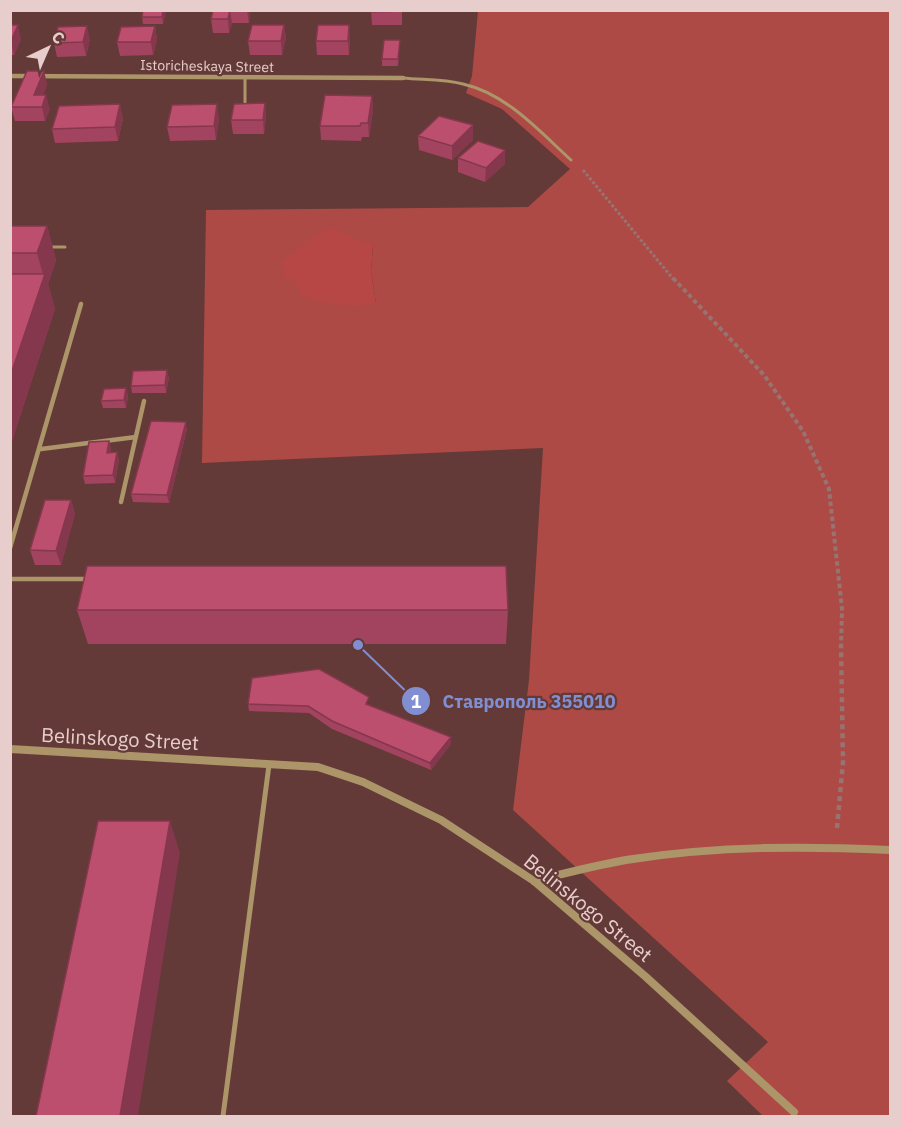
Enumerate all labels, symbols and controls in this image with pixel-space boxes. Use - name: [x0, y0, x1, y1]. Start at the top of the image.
- north arrow: [18, 18, 78, 78]
- text: С: [48, 26, 69, 48]
- street label: Istoricheskaya Street: [140, 56, 274, 76]
- callout: Ставрополь 355010: [401, 683, 628, 719]
- text: 1: [411, 690, 422, 713]
- text: Ставрополь 355010: [442, 690, 616, 713]
- street label: Belinskogo Street: [40, 721, 200, 756]
- street label: Belinskogo Street: [518, 847, 658, 968]

